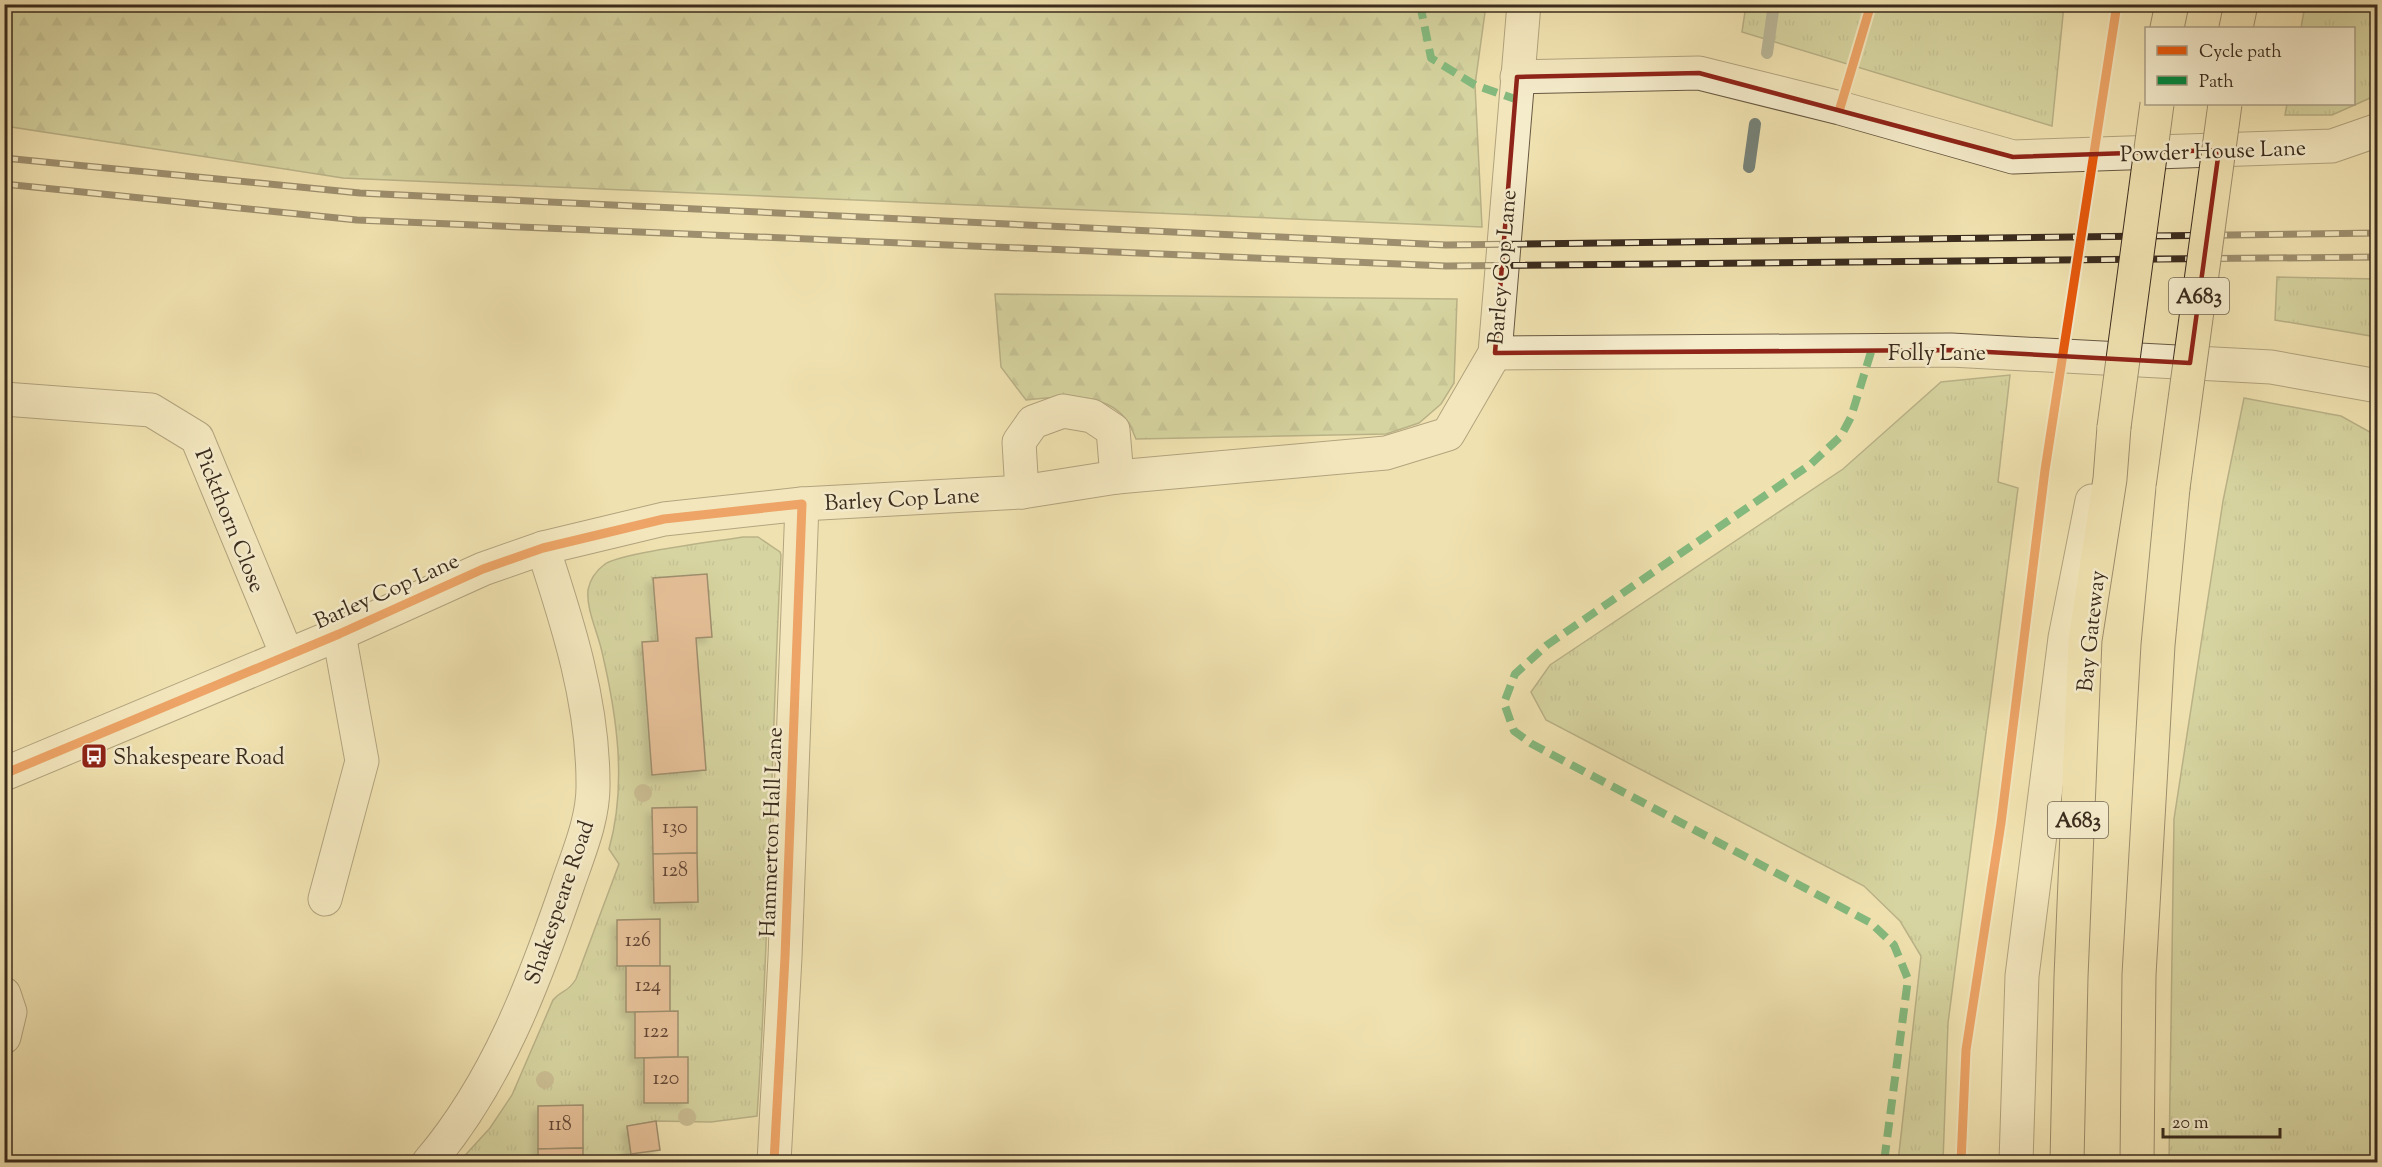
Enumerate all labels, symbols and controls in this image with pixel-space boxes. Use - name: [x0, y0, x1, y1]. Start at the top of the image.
- legend: [2145, 27, 2355, 105]
- text: Cycle path: [2199, 40, 2282, 66]
- text: Path: [2199, 70, 2234, 96]
- street label: Powder House Lane: [2119, 134, 2307, 172]
- street label: Barley Cop Lane: [1481, 188, 1527, 346]
- road number: A683: [2169, 278, 2229, 314]
- street label: Folly Lane: [1888, 339, 1986, 371]
- street label: Pickthorn Close: [185, 444, 272, 598]
- street label: Barley Cop Lane: [824, 481, 981, 521]
- street label: Barley Cop Lane: [310, 546, 465, 639]
- street label: Bay Gateway: [2071, 569, 2115, 694]
- street label: Hammerton Hall Lane: [753, 726, 793, 938]
- bus stop icon: Shakespeare Road: [79, 741, 109, 771]
- place label: Shakespeare Road: [113, 743, 285, 775]
- road number: A683: [2048, 802, 2108, 838]
- house number: 130: [662, 814, 688, 843]
- street label: Shakespeare Road: [518, 817, 604, 989]
- house number: 128: [662, 857, 688, 886]
- house number: 126: [625, 927, 651, 956]
- house number: 124: [635, 972, 661, 1001]
- house number: 122: [643, 1018, 669, 1047]
- house number: 120: [653, 1065, 679, 1094]
- scale bar: [2163, 1101, 2280, 1139]
- house number: 118: [548, 1111, 572, 1140]
- text: 20 m: [2172, 1111, 2209, 1137]

